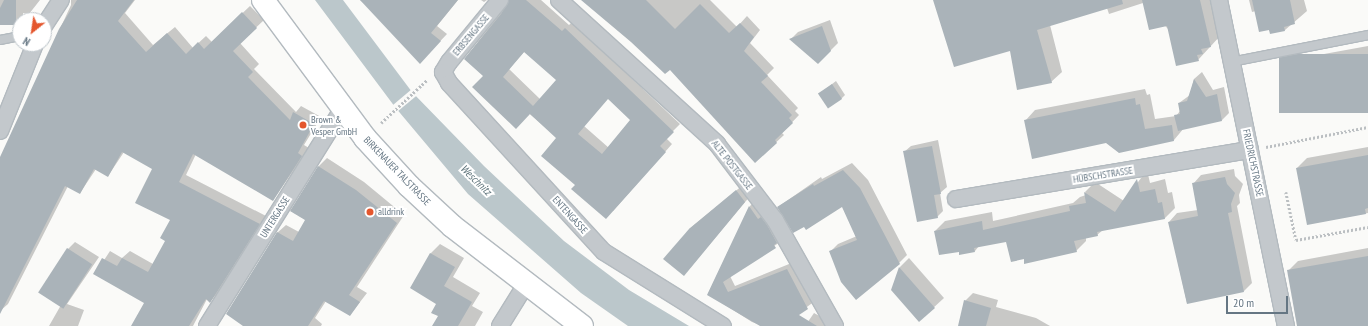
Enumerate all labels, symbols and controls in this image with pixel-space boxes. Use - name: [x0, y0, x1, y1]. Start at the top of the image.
- north arrow: [12, 12, 52, 52]
- street label: ERBSENGASSE: [450, 12, 492, 58]
- text: N: [20, 34, 33, 49]
- place label: Brown & Vesper GmbH: [311, 113, 357, 136]
- marker: Brown & Vesper GmbH: [298, 120, 308, 130]
- street label: FRIEDRICHSTRASSE: [1240, 128, 1266, 198]
- street label: BIRKENAUER TALSTRASSE: [361, 134, 433, 208]
- street label: ALTE POSTGASSE: [709, 138, 755, 192]
- water label: Weschnitz: [458, 162, 494, 198]
- street label: HÜBSCHSTRASSE: [1072, 164, 1134, 186]
- street label: UNTERGASSE: [258, 194, 292, 240]
- street label: ENTENGASSE: [550, 194, 590, 236]
- place label: alldrink: [378, 206, 404, 218]
- marker: alldrink: [365, 207, 375, 217]
- scale bar: [1228, 288, 1290, 314]
- text: 20 m: [1233, 295, 1254, 310]

